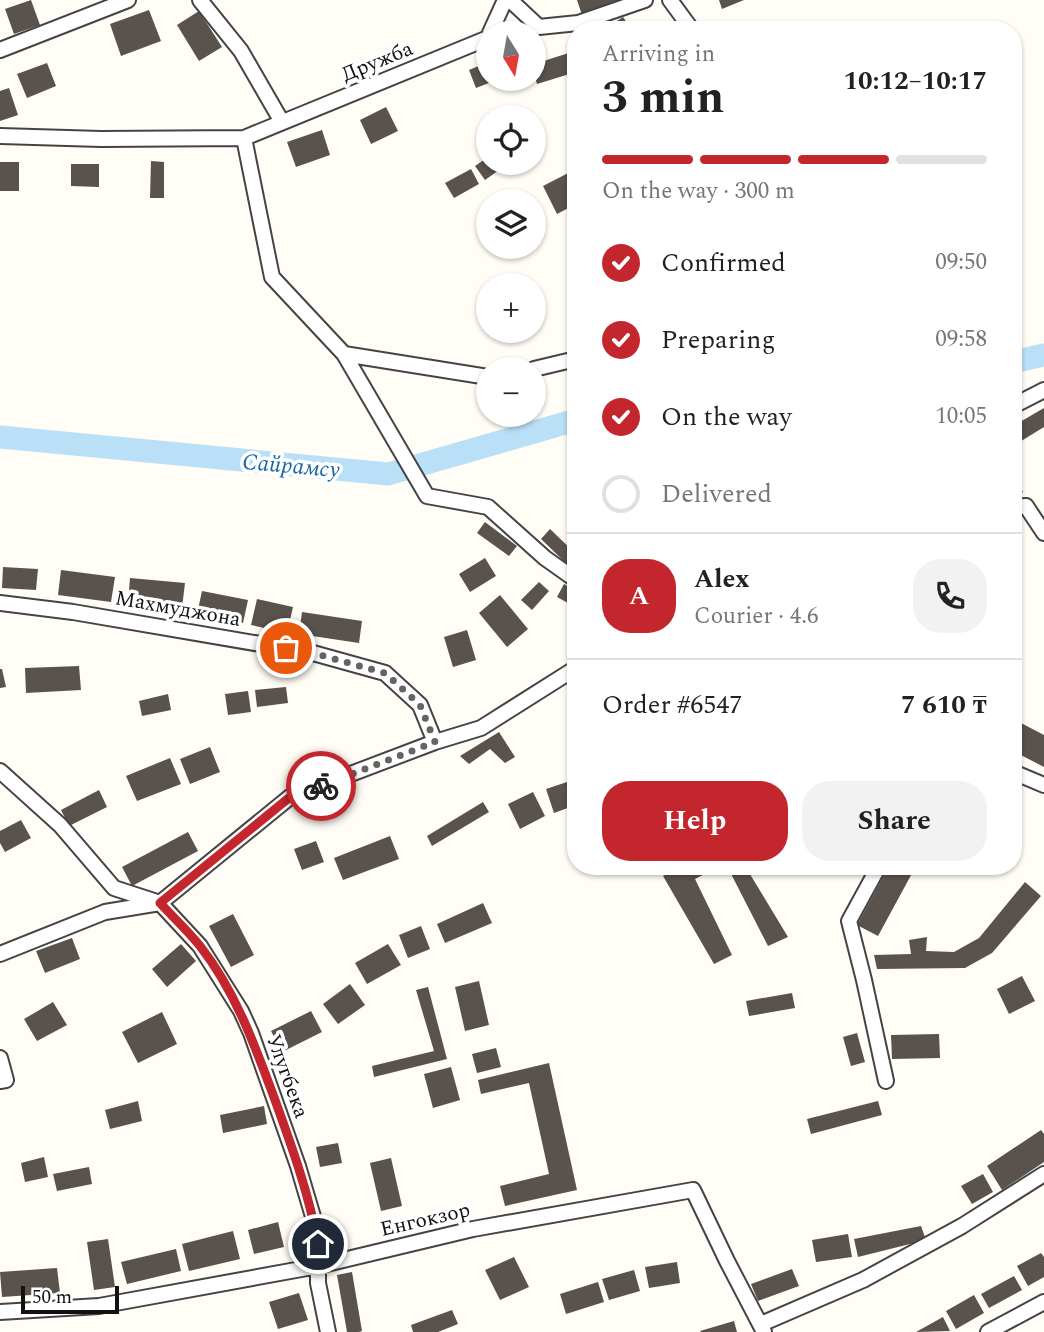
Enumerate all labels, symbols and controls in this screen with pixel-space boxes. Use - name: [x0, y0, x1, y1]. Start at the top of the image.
- north arrow: [476, 21, 546, 91]
- map controls: [476, 21, 546, 427]
- street label: Дружба: [337, 33, 419, 91]
- text: Arriving in: [602, 37, 715, 72]
- text: 10:12–10:17: [843, 61, 987, 101]
- text: 3 min: [602, 63, 724, 133]
- button: locate: [476, 105, 546, 175]
- text: On the way · 300 m: [602, 174, 795, 209]
- button: layers: [476, 189, 546, 259]
- text: Confirmed: [661, 243, 786, 283]
- icon: check: [602, 244, 640, 282]
- text: 09:50: [935, 245, 987, 280]
- button: +: [476, 273, 546, 343]
- text: Preparing: [661, 320, 775, 360]
- icon: check: [602, 321, 640, 359]
- text: 09:58: [935, 322, 987, 357]
- button: −: [476, 357, 546, 427]
- text: On the way: [661, 397, 792, 437]
- icon: check: [602, 398, 640, 436]
- text: 10:05: [935, 399, 987, 434]
- water label: Сайрамсу: [241, 445, 342, 488]
- text: Delivered: [661, 474, 772, 514]
- text: Alex: [694, 559, 749, 599]
- button: phone: [913, 559, 987, 633]
- text: A: [629, 576, 649, 616]
- street label: Махмуджона: [113, 582, 244, 636]
- text: Courier · 4.6: [694, 599, 819, 634]
- pin: [256, 618, 316, 678]
- icon: bag: [267, 629, 305, 667]
- text: Order #6547: [602, 685, 742, 725]
- text: 7 610 ₸: [901, 685, 987, 725]
- courier: [286, 751, 356, 821]
- icon: bike: [302, 767, 340, 805]
- button: Help: [602, 781, 788, 861]
- button: Share: [802, 781, 987, 861]
- street label: Улугбека: [257, 1030, 317, 1123]
- street label: Енгокзор: [377, 1194, 473, 1246]
- pin: [288, 1214, 348, 1274]
- icon: home: [299, 1225, 337, 1263]
- scale bar: [21, 1283, 119, 1315]
- text: 50 m: [32, 1283, 72, 1312]

